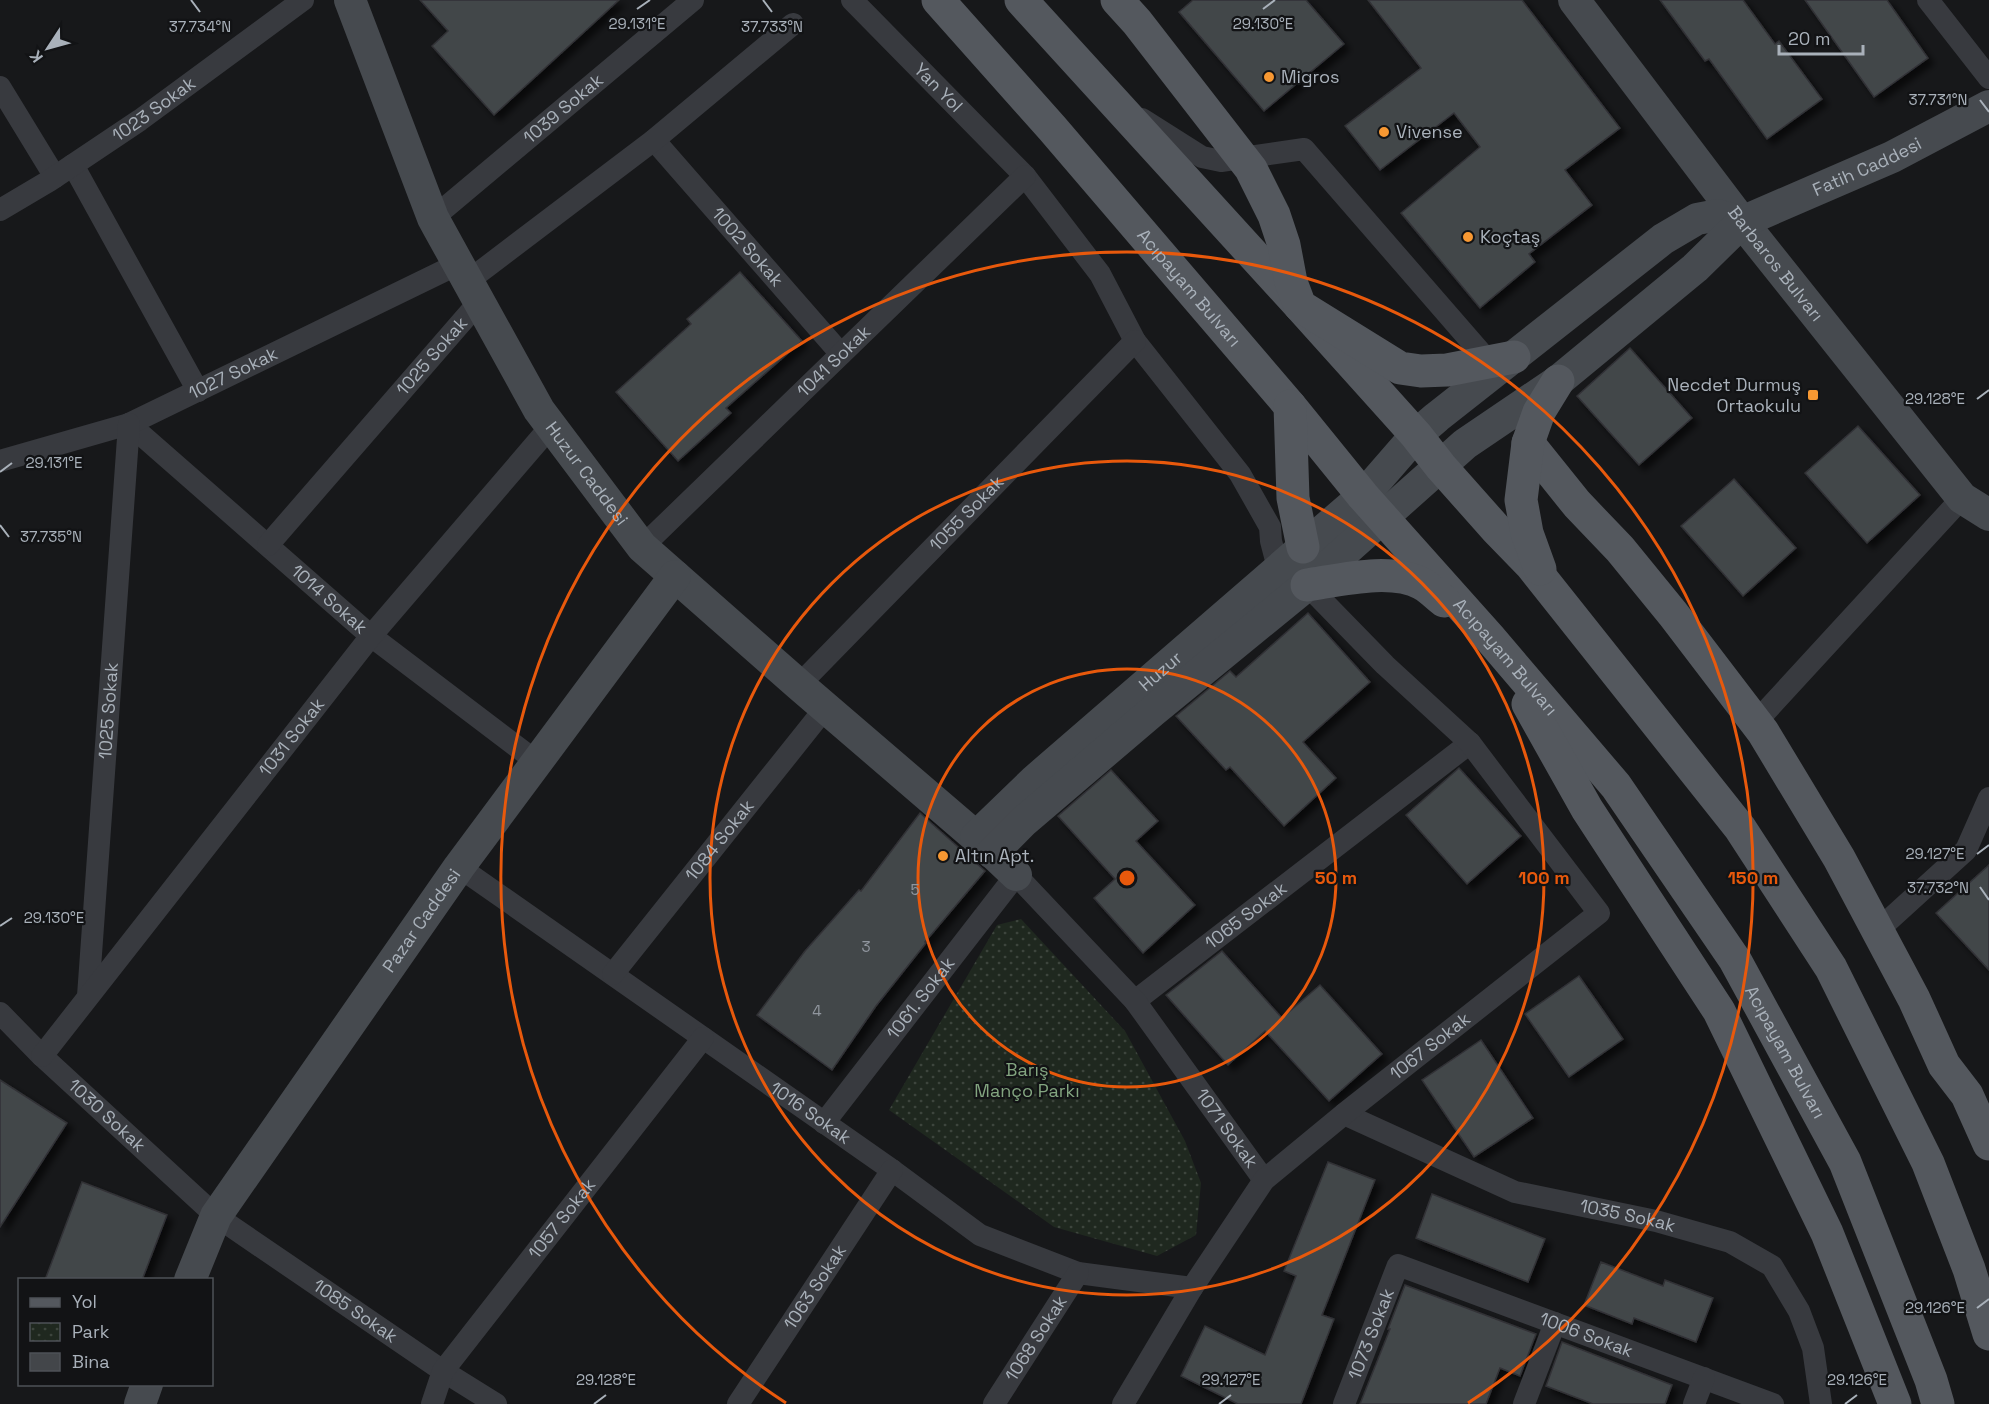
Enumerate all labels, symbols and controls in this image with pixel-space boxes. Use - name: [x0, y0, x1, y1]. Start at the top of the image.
- text: 29.131°E: [609, 14, 665, 33]
- text: 29.130°E: [1233, 14, 1293, 33]
- text: 37.734°N: [169, 17, 231, 36]
- text: 37.733°N: [741, 17, 803, 36]
- north arrow: [18, 18, 78, 78]
- scale bar: [1779, 18, 1863, 56]
- text: 20 m: [1788, 27, 1831, 50]
- text: K: [25, 46, 48, 67]
- street label: Yan Yol: [909, 58, 968, 117]
- place label: Migros: [1281, 65, 1340, 88]
- street label: 1039 Sokak: [518, 68, 608, 148]
- marker: Migros: [1262, 70, 1276, 84]
- street label: 1023 Sokak: [108, 71, 200, 146]
- text: 37.731°N: [1908, 90, 1968, 109]
- place label: Vivense: [1396, 120, 1463, 143]
- marker: Vivense: [1377, 125, 1391, 139]
- street label: Fatih Caddesi: [1809, 132, 1925, 201]
- street label: Barbaros Bulvarı: [1723, 201, 1829, 326]
- street label: 1002 Sokak: [707, 202, 789, 291]
- street label: Acıpayam Bulvarı: [1132, 224, 1246, 351]
- place label: Koçtaş: [1480, 225, 1540, 248]
- marker: Koçtaş: [1461, 230, 1475, 244]
- street label: 1025 Sokak: [391, 311, 472, 400]
- street label: 1041 Sokak: [792, 320, 875, 402]
- street label: 1027 Sokak: [185, 341, 282, 404]
- place label: Necdet Durmuş Ortaokulu: [1667, 373, 1801, 417]
- marker: Necdet Durmuş Ortaokulu: [1806, 388, 1820, 402]
- text: 29.128°E: [1905, 389, 1965, 408]
- street label: Huzur Caddesi: [541, 417, 634, 530]
- text: 29.131°E: [26, 453, 82, 472]
- street label: 1055 Sokak: [924, 470, 1009, 556]
- text: 37.735°N: [20, 527, 82, 546]
- street label: 1014 Sokak: [286, 559, 373, 639]
- street label: Acıpayam Bulvarı: [1449, 593, 1563, 720]
- street label: Huzur: [1134, 646, 1187, 696]
- street label: 1025 Sokak: [93, 661, 123, 760]
- street label: 1031 Sokak: [253, 693, 329, 781]
- street label: 1084 Sokak: [680, 794, 759, 885]
- place label: Altın Apt.: [955, 844, 1034, 867]
- text: 29.127°E: [1905, 844, 1965, 863]
- marker: Altın Apt.: [936, 849, 950, 863]
- street label: Pazar Caddesi: [377, 864, 465, 977]
- text: 50 m: [1315, 866, 1357, 889]
- text: 100 m: [1518, 866, 1570, 889]
- text: 150 m: [1728, 866, 1778, 889]
- centre of rings: [1117, 868, 1137, 888]
- street label: 1065 Sokak: [1200, 876, 1291, 954]
- text: 37.732°N: [1907, 878, 1969, 897]
- house number: 5: [911, 880, 920, 899]
- text: 29.130°E: [24, 908, 84, 927]
- house number: 3: [861, 937, 871, 956]
- street label: 1061. Sokak: [881, 952, 960, 1044]
- street label: Acıpayam Bulvarı: [1740, 981, 1831, 1123]
- house number: 4: [812, 1001, 822, 1020]
- street label: 1067 Sokak: [1385, 1007, 1475, 1085]
- park label: Barış Manço Parkı: [974, 1058, 1080, 1102]
- street label: 1030 Sokak: [63, 1074, 151, 1157]
- street label: 1016 Sokak: [766, 1076, 856, 1149]
- street label: 1071 Sokak: [1191, 1084, 1264, 1173]
- street label: 1057 Sokak: [523, 1173, 600, 1263]
- street label: 1035 Sokak: [1578, 1194, 1678, 1237]
- street label: 1063 Sokak: [778, 1240, 851, 1334]
- street label: 1085 Sokak: [309, 1274, 402, 1348]
- legend: [18, 1278, 213, 1386]
- street label: 1073 Sokak: [1343, 1285, 1399, 1383]
- text: Yol: [72, 1290, 97, 1313]
- street label: 1068 Sokak: [1000, 1290, 1072, 1385]
- text: 29.126°E: [1905, 1298, 1965, 1317]
- street label: 1006 Sokak: [1537, 1307, 1637, 1362]
- text: Park: [72, 1320, 110, 1343]
- text: Bina: [72, 1350, 110, 1373]
- text: 29.128°E: [576, 1370, 636, 1389]
- text: 29.127°E: [1201, 1370, 1261, 1389]
- text: 29.126°E: [1827, 1370, 1887, 1389]

